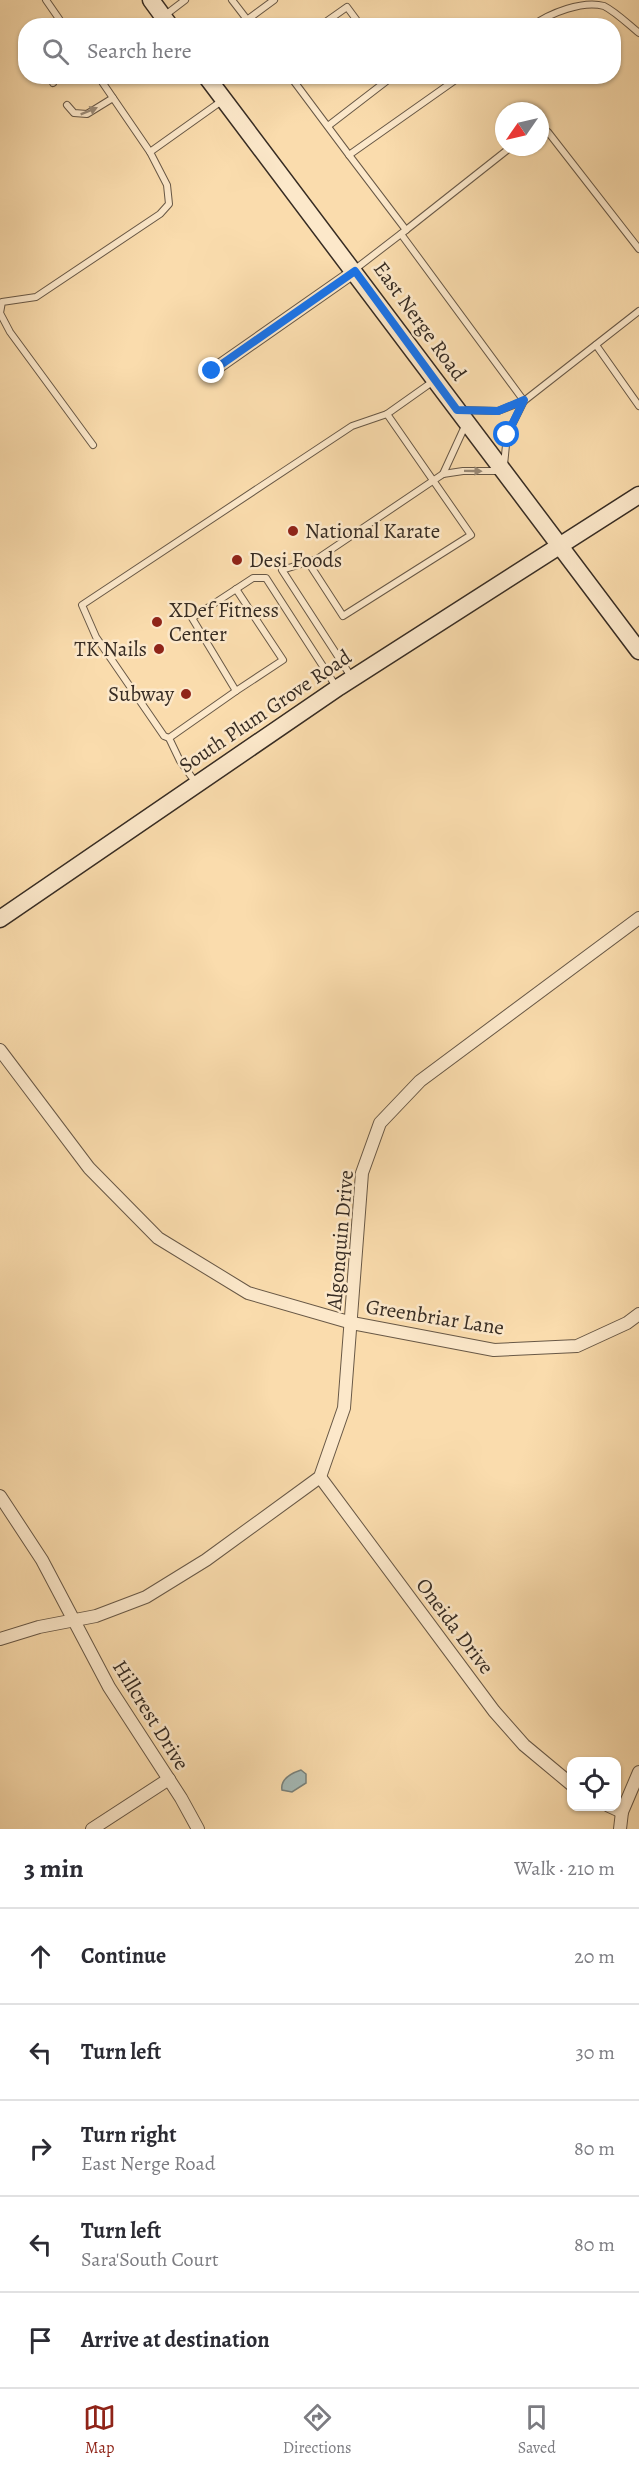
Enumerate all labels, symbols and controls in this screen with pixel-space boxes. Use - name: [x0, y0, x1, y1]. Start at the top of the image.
- search box: [18, 18, 621, 84]
- icon: search: [39, 35, 72, 68]
- text: Search here: [87, 36, 192, 66]
- north arrow: [495, 102, 549, 156]
- one-way arrow: [81, 106, 99, 116]
- street label: East Nerge Road: [367, 256, 473, 387]
- route end: [198, 357, 224, 383]
- route start: [493, 421, 519, 447]
- one-way arrow: [463, 466, 482, 476]
- place label: National Karate: [305, 517, 440, 545]
- marker: National Karate: [286, 524, 300, 538]
- place label: Desi Foods: [249, 546, 342, 574]
- marker: Desi Foods: [230, 553, 244, 567]
- place label: XDef Fitness Center: [169, 596, 279, 648]
- marker: XDef Fitness Center: [150, 615, 164, 629]
- place label: TK Nails: [74, 635, 147, 663]
- marker: TK Nails: [152, 642, 166, 656]
- street label: South Plum Grove Road: [173, 642, 357, 779]
- place label: Subway: [108, 680, 175, 708]
- marker: Subway: [179, 687, 193, 701]
- street label: Algonquin Drive: [320, 1169, 360, 1312]
- street label: Greenbriar Lane: [364, 1292, 506, 1342]
- street label: Oneida Drive: [410, 1572, 500, 1680]
- street label: Hillcrest Drive: [106, 1655, 196, 1775]
- map controls: [567, 1757, 621, 1811]
- button: locate: [567, 1757, 621, 1811]
- text: 3 min: [24, 1851, 84, 1886]
- text: Walk · 210 m: [514, 1855, 615, 1882]
- icon: ahead: [24, 1940, 57, 1973]
- text: Continue: [81, 1941, 166, 1971]
- text: 20 m: [574, 1943, 615, 1970]
- icon: left: [24, 2036, 57, 2069]
- text: Turn left: [81, 2037, 161, 2067]
- text: 30 m: [575, 2039, 615, 2066]
- text: Turn right: [81, 2120, 177, 2150]
- icon: right: [24, 2132, 57, 2165]
- text: 80 m: [574, 2135, 615, 2162]
- text: East Nerge Road: [81, 2150, 216, 2177]
- text: Turn left: [81, 2216, 161, 2246]
- icon: left: [24, 2228, 57, 2261]
- text: 80 m: [574, 2231, 615, 2258]
- text: Sara'South Court: [81, 2246, 219, 2273]
- icon: arrive: [24, 2324, 57, 2357]
- text: Arrive at destination: [81, 2325, 270, 2355]
- tab: Map: [83, 2401, 116, 2459]
- tab: Directions: [283, 2401, 351, 2459]
- tab: Saved: [518, 2401, 556, 2459]

